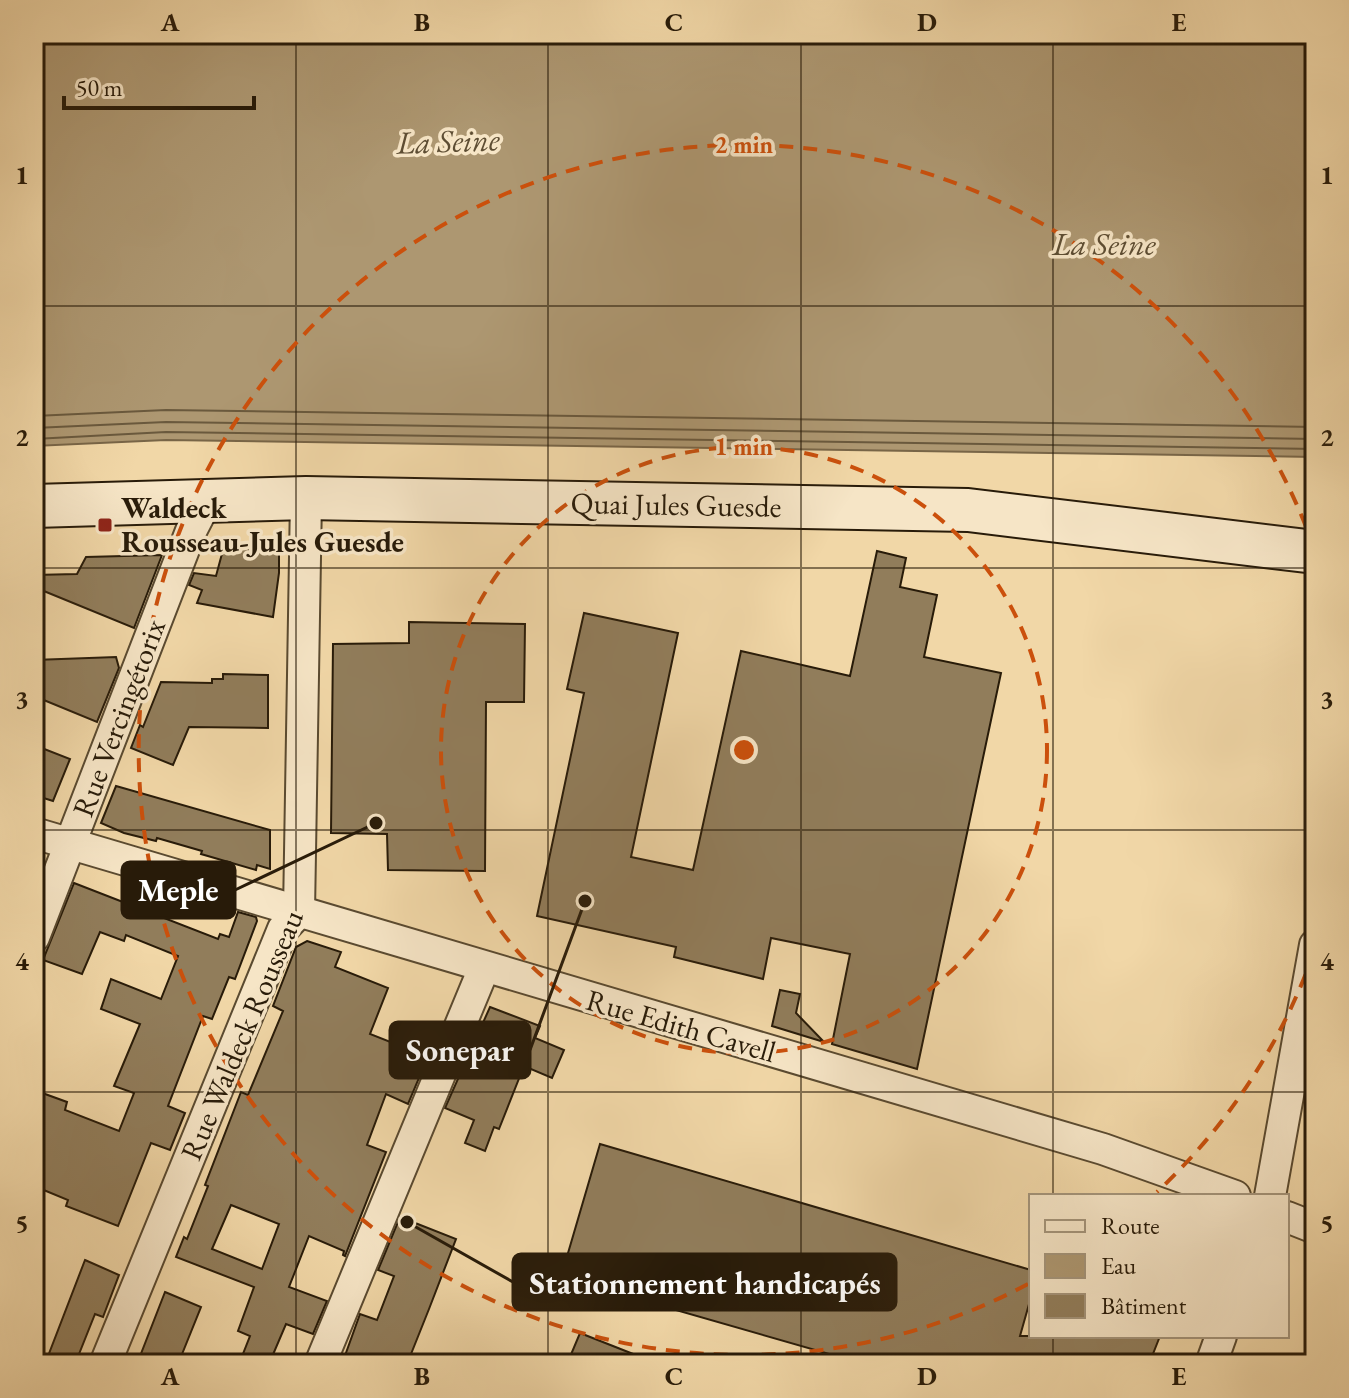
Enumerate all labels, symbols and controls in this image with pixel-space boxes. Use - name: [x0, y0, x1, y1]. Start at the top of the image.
- text: A: [160, 5, 180, 39]
- text: B: [414, 5, 430, 39]
- text: C: [665, 5, 683, 39]
- text: D: [917, 5, 937, 39]
- text: E: [1172, 5, 1187, 39]
- scale bar: [64, 60, 254, 110]
- text: 50 m: [76, 72, 123, 103]
- water label: La Seine: [395, 118, 501, 164]
- text: 2 min: [715, 129, 774, 160]
- text: 1: [15, 158, 29, 192]
- text: 1: [1320, 158, 1334, 192]
- water label: La Seine: [1051, 223, 1157, 265]
- text: 2: [15, 420, 29, 454]
- text: 2: [1320, 420, 1334, 454]
- text: 1 min: [715, 431, 774, 462]
- street label: Quai Jules Guesde: [570, 483, 782, 526]
- place label: Waldeck Rousseau-Jules Guesde: [121, 488, 404, 561]
- marker: Waldeck Rousseau-Jules Guesde: [96, 516, 114, 534]
- street label: Rue Vercingétorix: [63, 613, 174, 822]
- text: 3: [15, 682, 29, 716]
- text: 3: [1320, 682, 1334, 716]
- centre of rings: [730, 736, 758, 764]
- callout: Meple: [122, 862, 235, 918]
- text: Meple: [137, 869, 219, 911]
- street label: Rue Waldeck Rousseau: [171, 904, 312, 1166]
- text: 4: [15, 944, 29, 978]
- text: 4: [1320, 944, 1334, 978]
- street label: Rue Edith Cavell: [582, 980, 781, 1071]
- callout: Sonepar: [390, 1022, 530, 1078]
- text: Sonepar: [406, 1029, 515, 1071]
- legend: [1029, 1194, 1289, 1338]
- text: 5: [15, 1206, 29, 1240]
- text: 5: [1320, 1206, 1334, 1240]
- text: Route: [1101, 1210, 1160, 1241]
- text: Eau: [1101, 1250, 1137, 1281]
- callout: Stationnement handicapés: [513, 1254, 896, 1310]
- text: Stationnement handicapés: [529, 1262, 881, 1304]
- text: Bâtiment: [1101, 1290, 1187, 1321]
- text: A: [160, 1359, 180, 1393]
- text: B: [414, 1359, 430, 1393]
- text: C: [665, 1359, 683, 1393]
- text: D: [917, 1359, 937, 1393]
- text: E: [1172, 1359, 1187, 1393]

